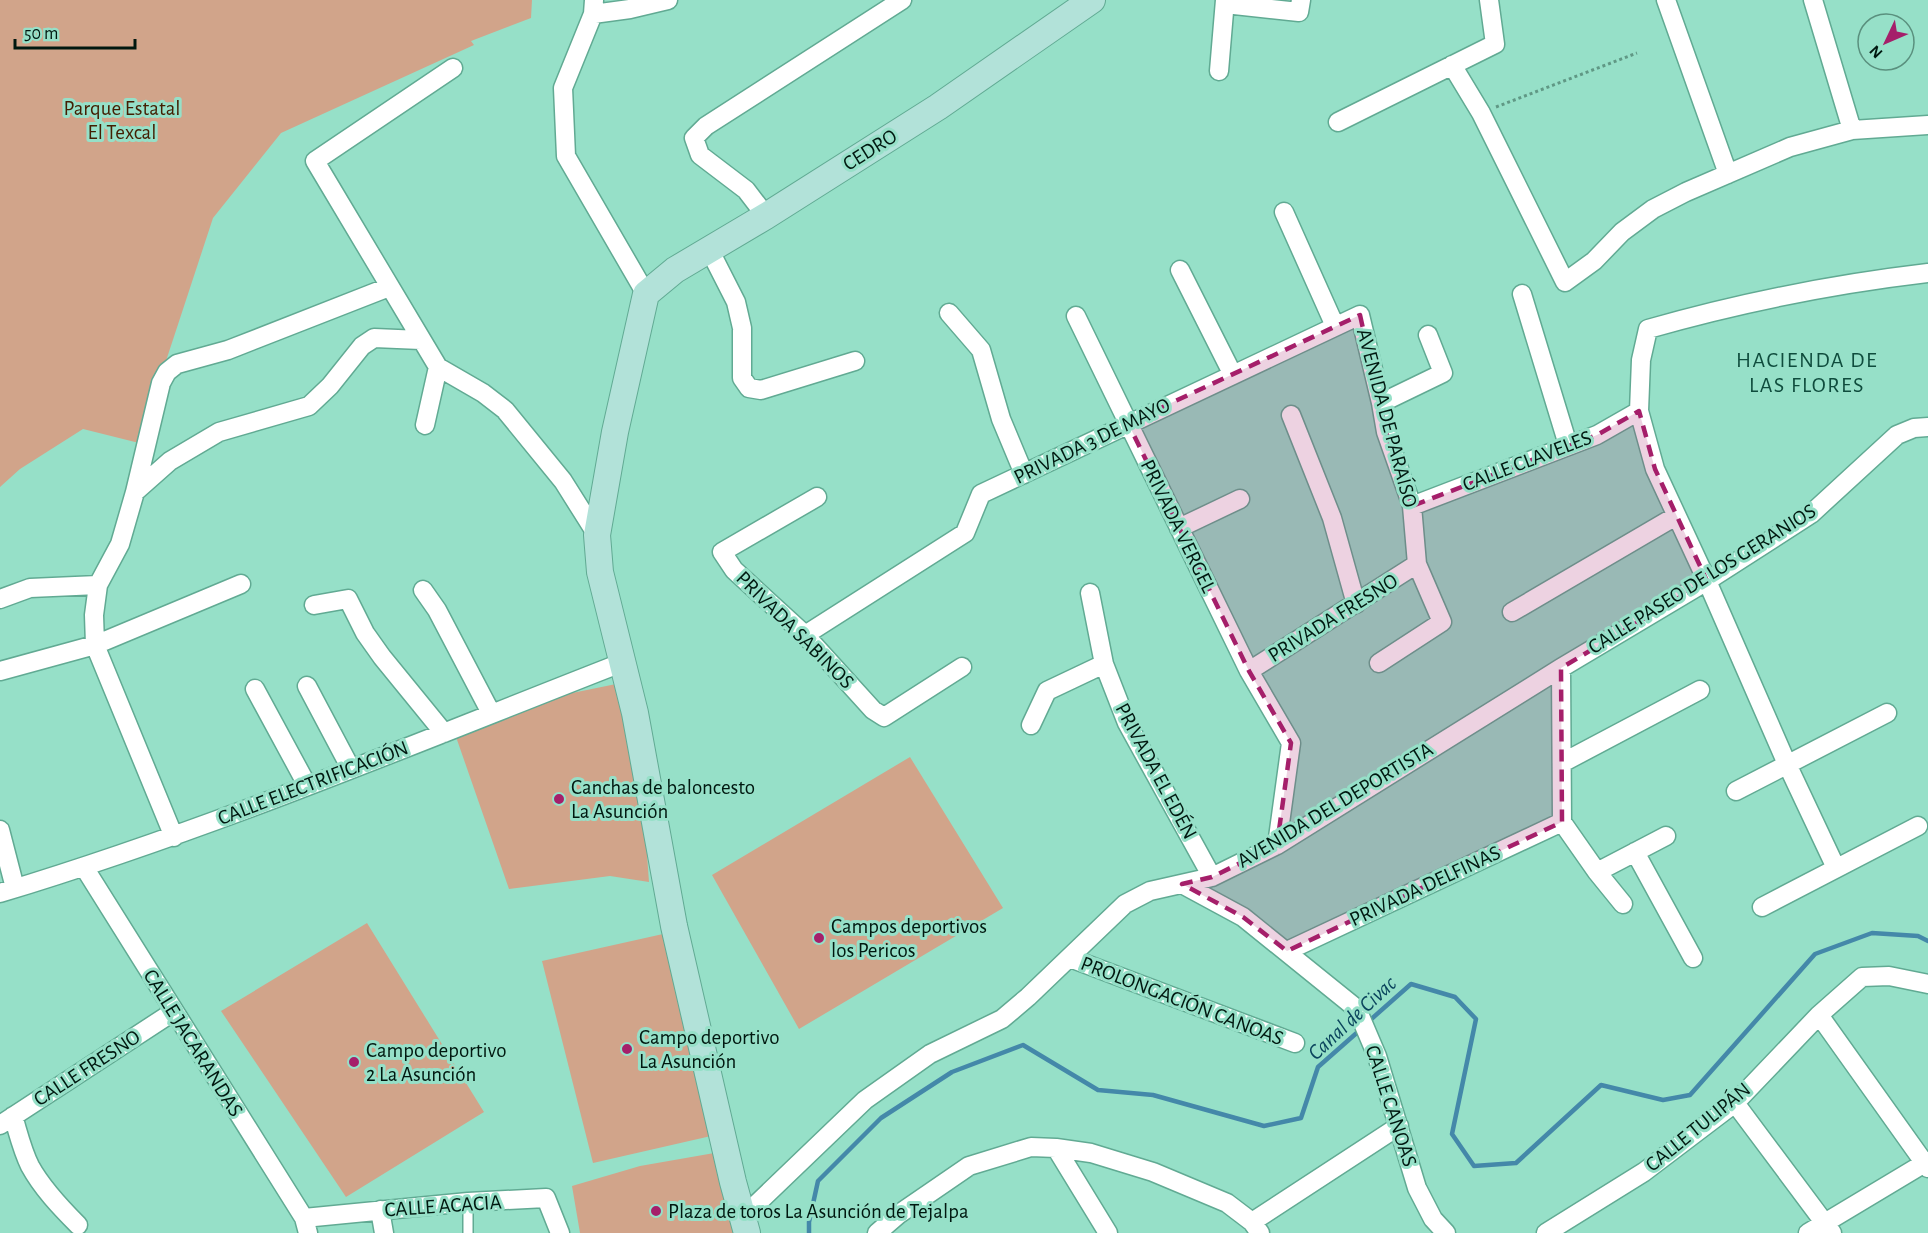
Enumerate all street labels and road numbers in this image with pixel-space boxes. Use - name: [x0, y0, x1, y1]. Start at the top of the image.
- street label: CEDRO: [839, 125, 901, 175]
- street label: AVENIDA DE PARAÍSO: [1353, 326, 1423, 510]
- street label: PRIVADA 3 DE MAYO: [1011, 394, 1173, 488]
- street label: CALLE CLAVELES: [1460, 427, 1594, 495]
- street label: PRIVADA VERGEL: [1137, 456, 1219, 596]
- street label: CALLE PASEO DE LOS GERANIOS: [1585, 500, 1820, 658]
- street label: PRIVADA SABINOS: [732, 567, 858, 693]
- street label: PRIVADA FRESNO: [1265, 570, 1401, 666]
- street label: PRIVADA EL EDÉN: [1111, 699, 1202, 842]
- street label: CALLE ELECTRIFICACIÓN: [214, 735, 411, 829]
- street label: AVENIDA DEL DEPORTISTA: [1234, 738, 1436, 872]
- street label: PRIVADA DELFINAS: [1346, 842, 1504, 930]
- street label: PROLONGACIÓN CANOAS: [1078, 951, 1287, 1049]
- street label: CALLE JACARANDAS: [139, 966, 247, 1120]
- street label: CALLE FRESNO: [30, 1026, 144, 1110]
- street label: CALLE CANOAS: [1362, 1043, 1421, 1169]
- street label: CALLE TULIPÁN: [1640, 1077, 1754, 1176]
- street label: CALLE ACACIA: [384, 1191, 502, 1221]

